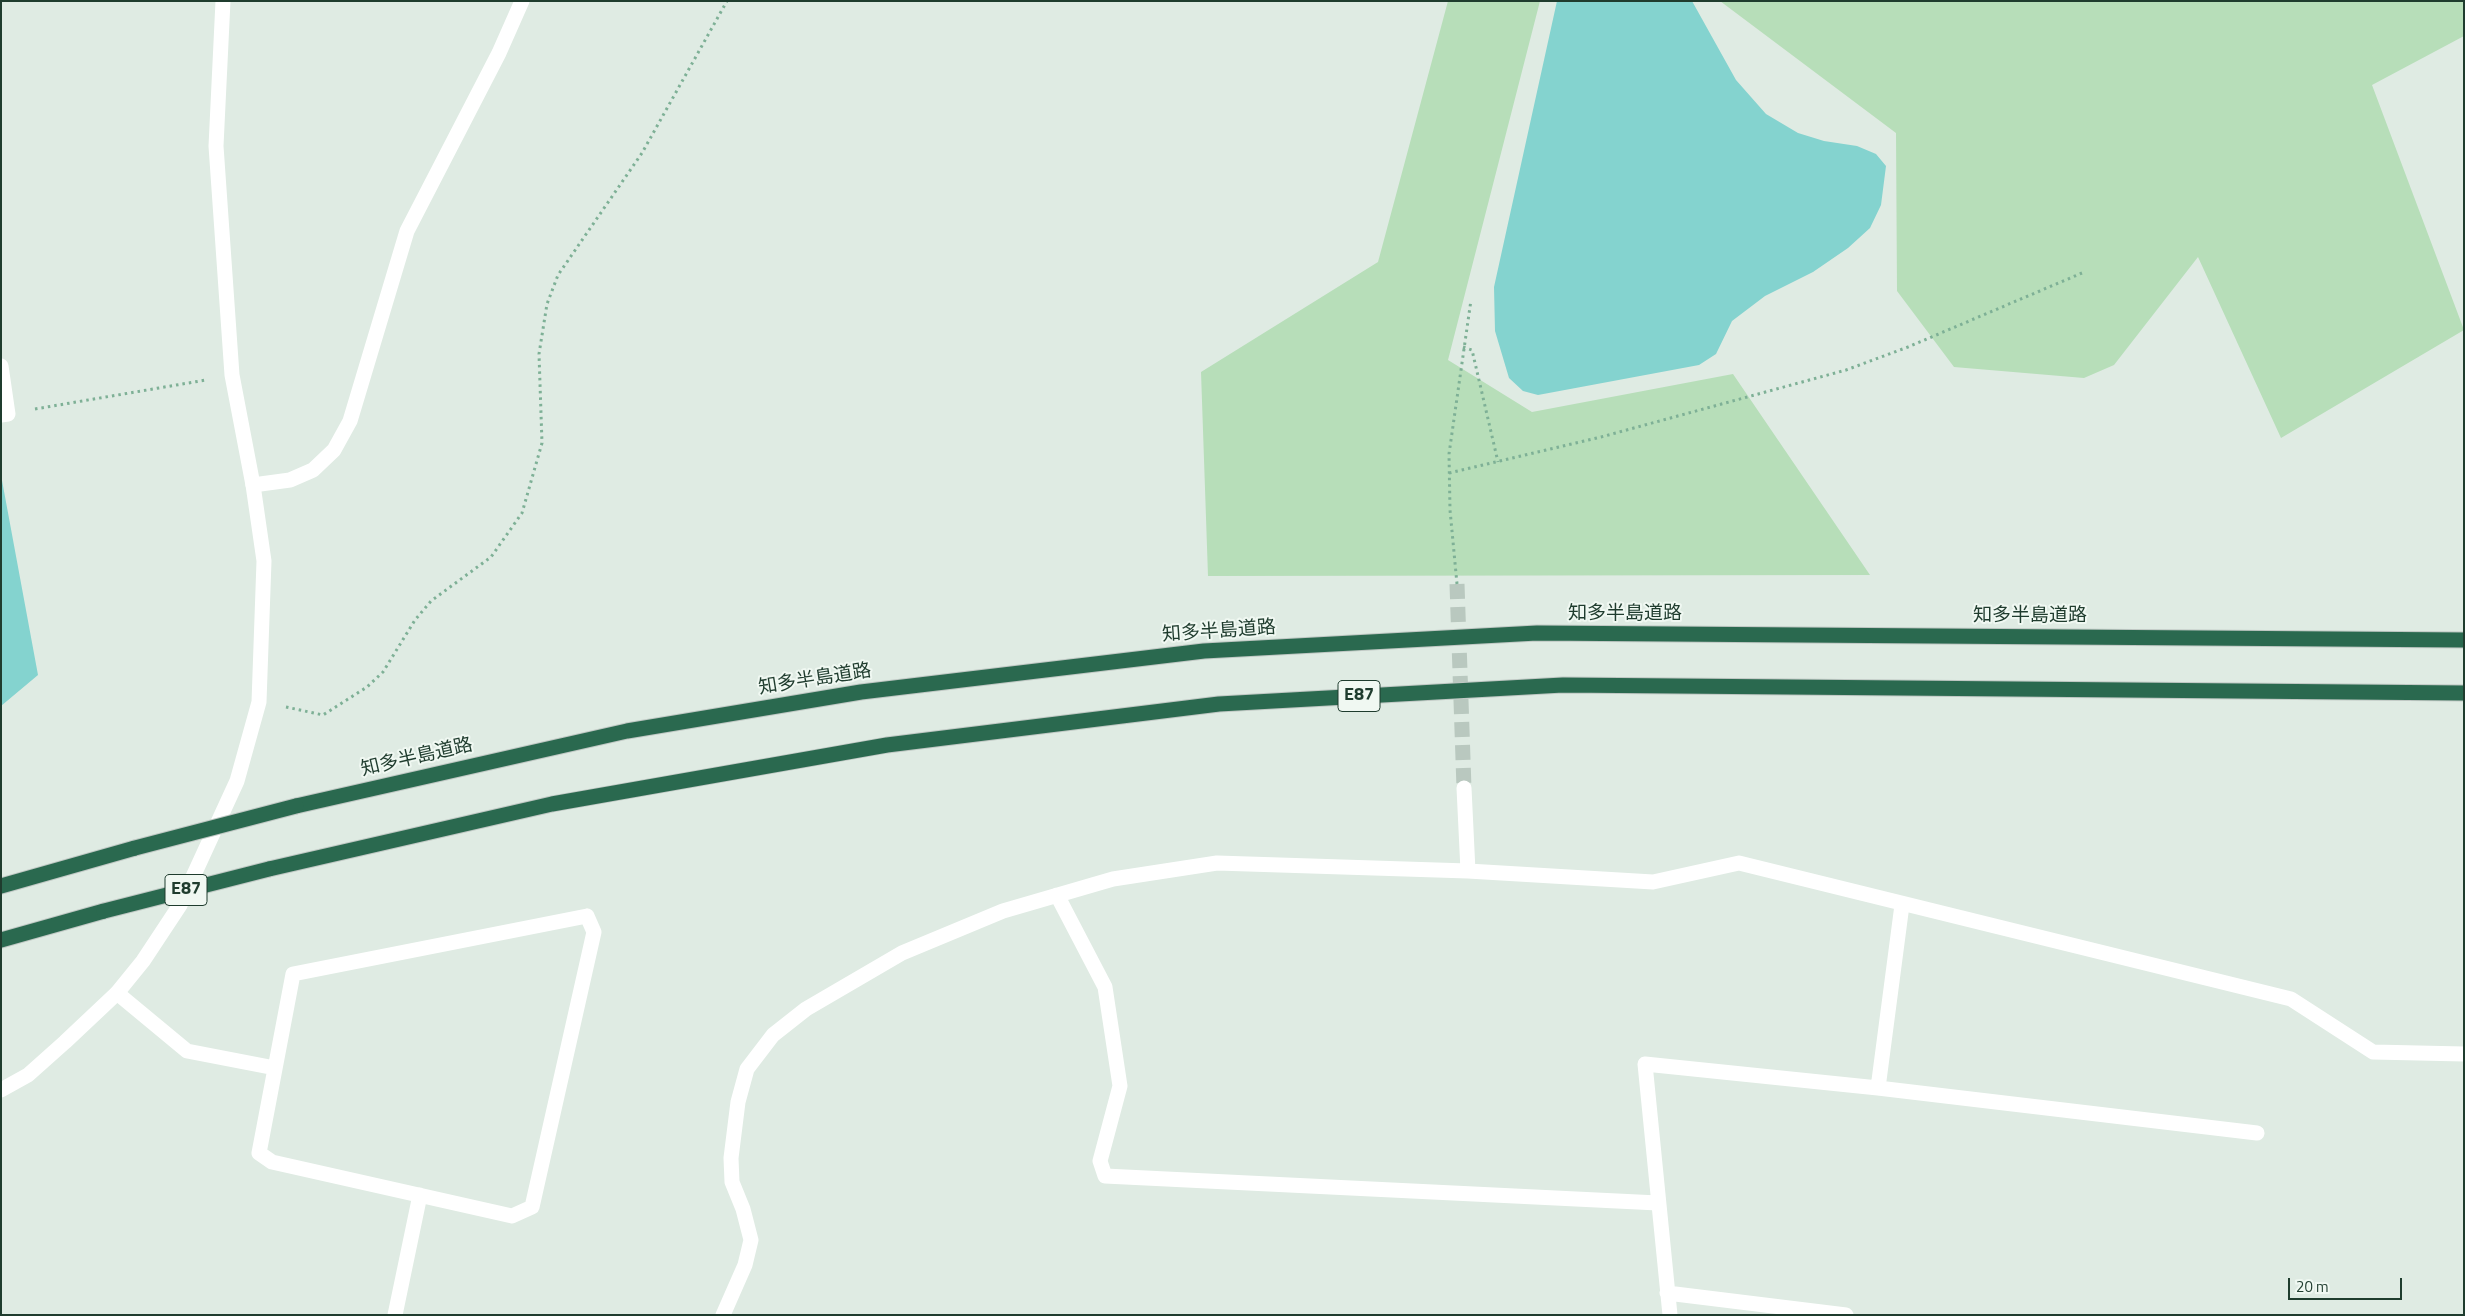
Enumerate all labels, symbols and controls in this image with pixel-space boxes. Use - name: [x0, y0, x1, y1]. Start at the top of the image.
- street label: 知多半島道路: [1568, 603, 1682, 625]
- street label: 知多半島道路: [1973, 605, 2087, 627]
- street label: 知多半島道路: [1161, 617, 1277, 647]
- street label: 知多半島道路: [757, 660, 873, 700]
- road number: E87: [1338, 680, 1380, 711]
- street label: 知多半島道路: [359, 734, 475, 782]
- road number: E87: [165, 874, 207, 906]
- scale bar: [2290, 1268, 2404, 1300]
- text: 20 m: [2296, 1275, 2329, 1298]

